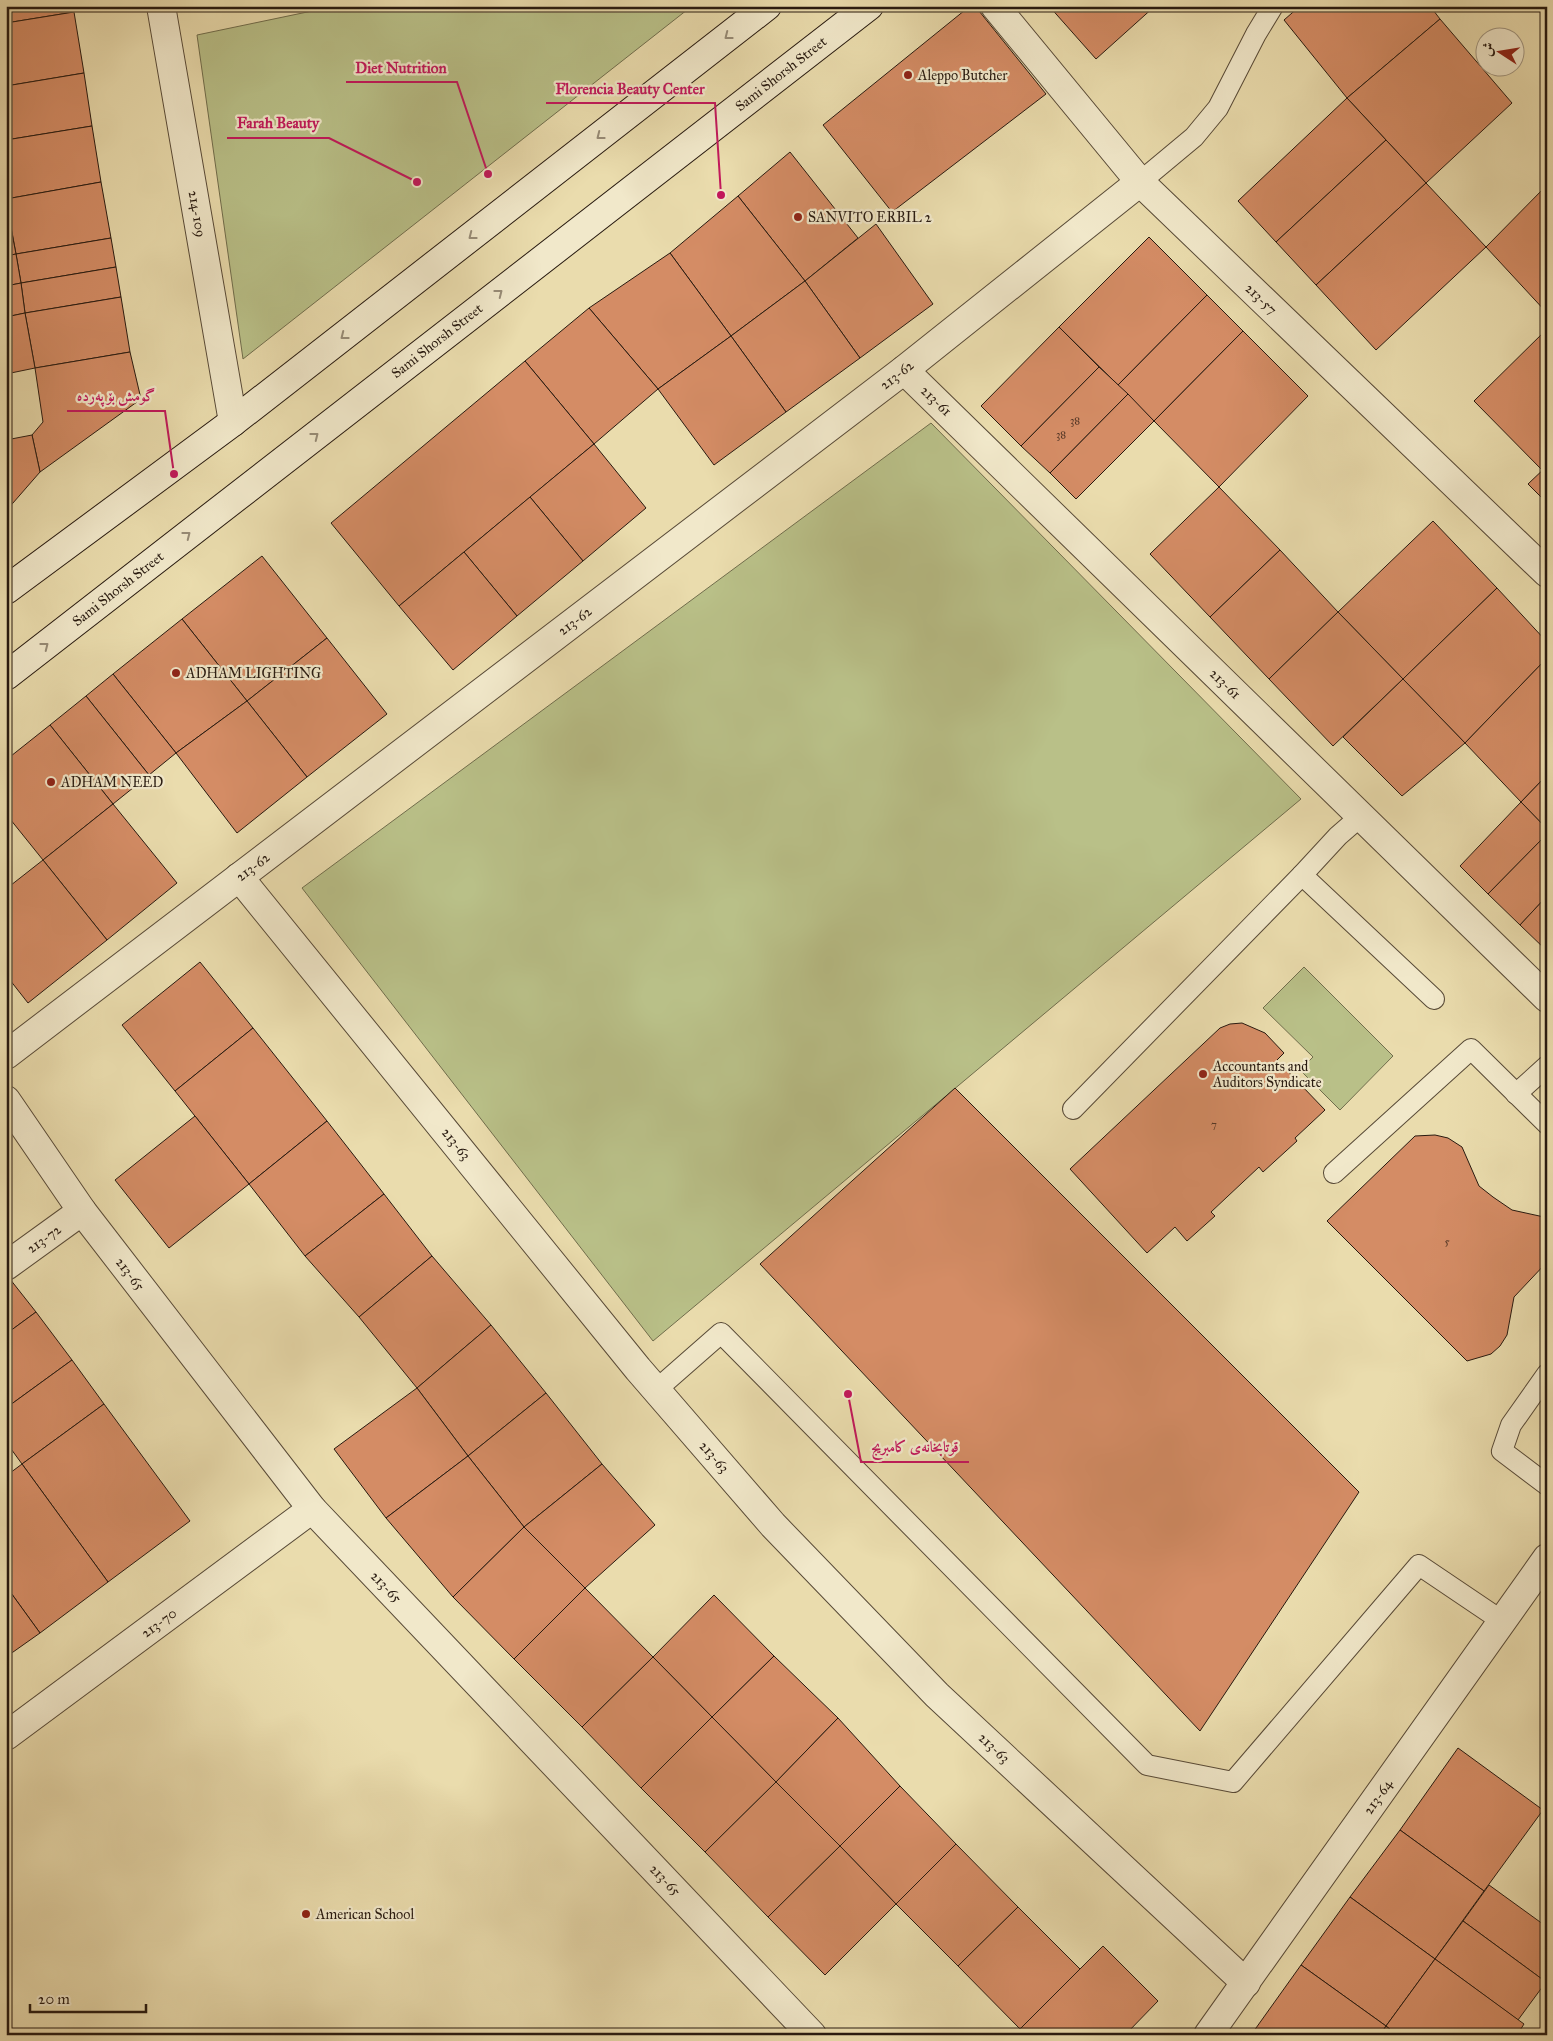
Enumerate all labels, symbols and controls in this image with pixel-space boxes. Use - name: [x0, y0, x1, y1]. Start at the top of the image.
- north arrow: [1476, 28, 1526, 78]
- one-way arrow: [725, 31, 734, 39]
- street label: Sami Shorsh Street: [732, 33, 830, 115]
- text: ش: [1478, 41, 1498, 58]
- callout: Diet Nutrition: [346, 52, 457, 82]
- text: Diet Nutrition: [355, 59, 448, 77]
- place label: Aleppo Butcher: [917, 67, 1008, 84]
- marker: Aleppo Butcher: [902, 69, 914, 81]
- callout: Florencia Beauty Center: [546, 73, 715, 103]
- text: Florencia Beauty Center: [555, 80, 705, 99]
- callout: Farah Beauty: [227, 108, 329, 138]
- text: Farah Beauty: [237, 114, 320, 133]
- one-way arrow: [596, 130, 606, 139]
- street label: 214-109: [185, 189, 209, 239]
- place label: SANVITO ERBIL 2: [808, 209, 932, 226]
- marker: SANVITO ERBIL 2: [792, 211, 804, 223]
- one-way arrow: [469, 230, 478, 238]
- street label: 213-57: [1242, 280, 1280, 318]
- one-way arrow: [493, 290, 503, 299]
- street label: Sami Shorsh Street: [388, 300, 486, 382]
- one-way arrow: [341, 330, 350, 338]
- street label: 213-62: [877, 357, 917, 393]
- callout: گومش بۆ پەردە: [67, 381, 165, 411]
- street label: 213-61: [917, 382, 955, 420]
- text: گومش بۆ پەردە: [77, 387, 155, 407]
- house number: 38: [1070, 414, 1080, 427]
- house number: 38: [1056, 428, 1066, 441]
- one-way arrow: [309, 433, 318, 441]
- one-way arrow: [181, 533, 190, 541]
- street label: Sami Shorsh Street: [69, 548, 167, 630]
- street label: 213-62: [555, 603, 595, 639]
- one-way arrow: [39, 643, 49, 652]
- place label: ADHAM LIGHTING: [185, 665, 321, 682]
- street label: 213-61: [1206, 665, 1244, 703]
- marker: ADHAM LIGHTING: [170, 667, 182, 679]
- place label: ADHAM NEED: [60, 774, 163, 791]
- marker: ADHAM NEED: [45, 776, 57, 788]
- street label: 213-62: [233, 849, 273, 885]
- place label: Accountants and Auditors Syndicate: [1212, 1058, 1322, 1091]
- marker: Accountants and Auditors Syndicate: [1197, 1068, 1209, 1080]
- house number: 7: [1211, 1118, 1217, 1131]
- street label: 213-63: [438, 1124, 474, 1164]
- street label: 213-72: [24, 1221, 65, 1257]
- house number: 5: [1444, 1235, 1450, 1248]
- street label: 213-65: [112, 1254, 149, 1294]
- callout: قوتابخانەی کامبریج: [861, 1432, 969, 1462]
- street label: 213-63: [696, 1438, 732, 1476]
- text: قوتابخانەی کامبریج: [871, 1438, 959, 1460]
- street label: 213-65: [367, 1568, 405, 1607]
- street label: 213-70: [138, 1605, 180, 1641]
- street label: 213-63: [975, 1729, 1013, 1767]
- street label: 213-64: [1360, 1775, 1397, 1818]
- street label: 213-65: [646, 1861, 684, 1900]
- place label: American School: [315, 1906, 414, 1923]
- marker: American School: [300, 1908, 312, 1920]
- scale bar: [30, 1981, 146, 2013]
- text: 20 m: [38, 1990, 70, 2008]

